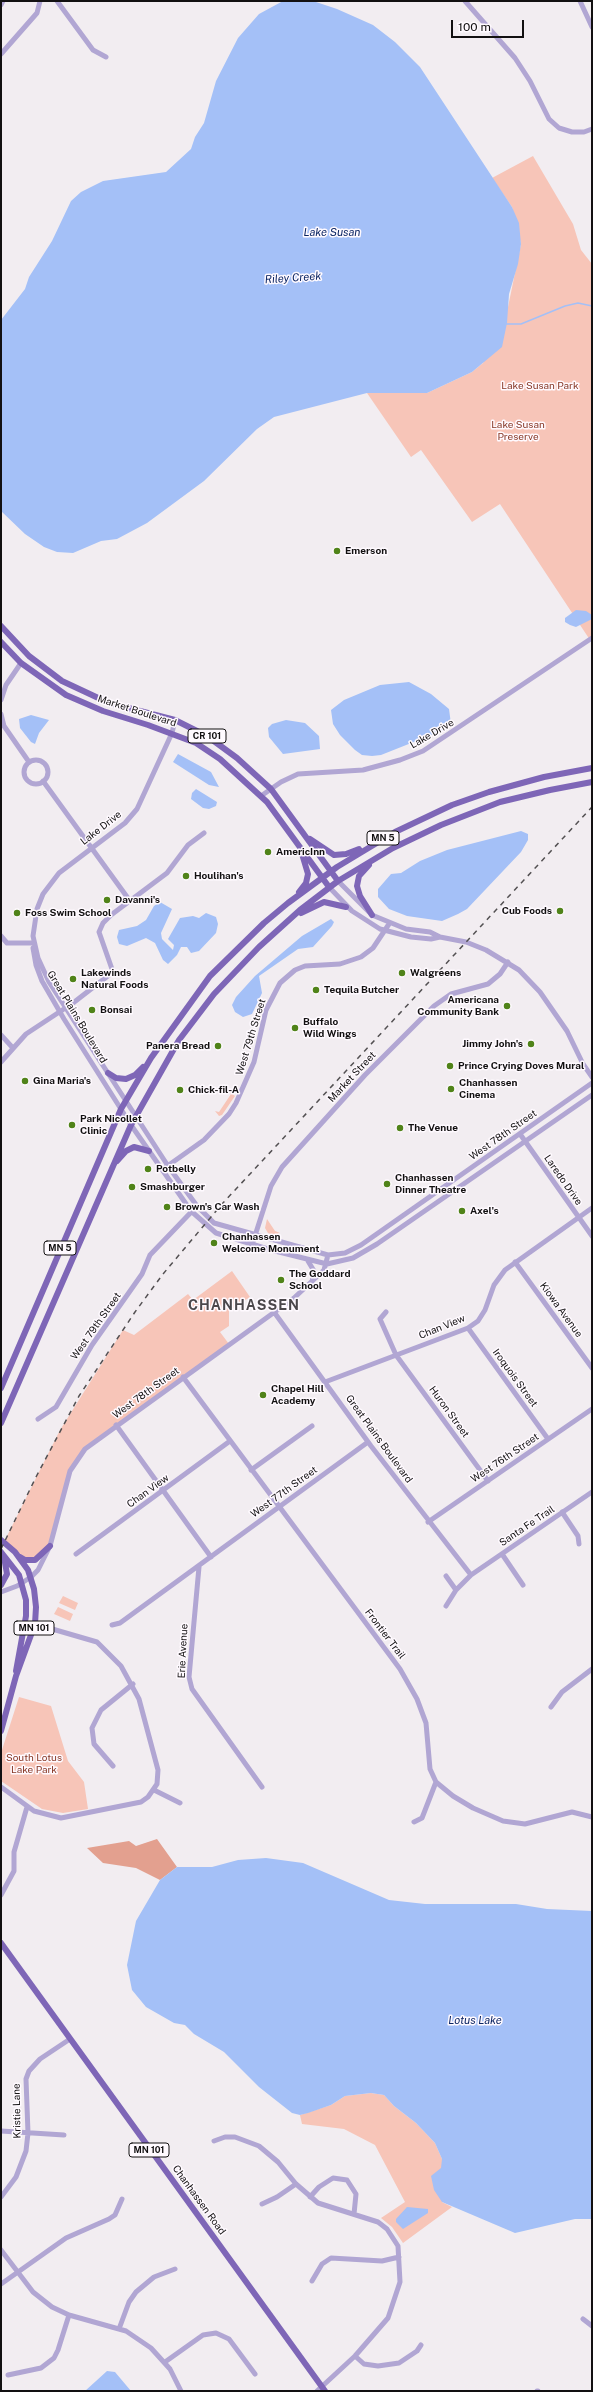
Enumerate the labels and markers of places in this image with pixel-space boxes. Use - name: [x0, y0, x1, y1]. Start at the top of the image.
- place label: Emerson: [345, 545, 387, 557]
- marker: Emerson: [332, 546, 342, 556]
- place label: AmericInn: [276, 846, 325, 858]
- marker: AmericInn: [263, 847, 273, 857]
- place label: Houlihan's: [194, 870, 243, 882]
- marker: Houlihan's: [181, 871, 191, 881]
- place label: Davanni's: [115, 894, 160, 906]
- marker: Davanni's: [102, 895, 112, 905]
- place label: Cub Foods: [502, 905, 552, 917]
- marker: Cub Foods: [555, 906, 565, 916]
- place label: Foss Swim School: [25, 907, 111, 919]
- marker: Foss Swim School: [12, 908, 22, 918]
- place label: Lakewinds Natural Foods: [81, 967, 148, 990]
- place label: Walgreens: [410, 967, 461, 979]
- marker: Walgreens: [397, 968, 407, 978]
- marker: Lakewinds Natural Foods: [68, 974, 78, 984]
- place label: Tequila Butcher: [324, 984, 399, 996]
- marker: Tequila Butcher: [311, 985, 321, 995]
- place label: Americana Community Bank: [417, 994, 499, 1018]
- marker: Americana Community Bank: [502, 1001, 512, 1011]
- place label: Bonsai: [100, 1004, 132, 1016]
- marker: Bonsai: [87, 1005, 97, 1015]
- place label: Buffalo Wild Wings: [303, 1016, 356, 1040]
- marker: Buffalo Wild Wings: [290, 1023, 300, 1033]
- place label: Jimmy John's: [462, 1038, 523, 1050]
- marker: Jimmy John's: [526, 1039, 536, 1049]
- place label: Panera Bread: [146, 1040, 210, 1052]
- marker: Panera Bread: [213, 1041, 223, 1051]
- place label: Prince Crying Doves Mural: [458, 1060, 584, 1072]
- marker: Prince Crying Doves Mural: [445, 1061, 455, 1071]
- place label: Gina Maria's: [33, 1075, 91, 1087]
- marker: Gina Maria's: [20, 1076, 30, 1086]
- place label: Chanhassen Cinema: [459, 1077, 517, 1100]
- place label: Chick-fil-A: [188, 1084, 239, 1096]
- marker: Chanhassen Cinema: [446, 1084, 456, 1094]
- marker: Chick-fil-A: [175, 1085, 185, 1095]
- place label: Park Nicollet Clinic: [80, 1113, 142, 1136]
- marker: Park Nicollet Clinic: [67, 1120, 77, 1130]
- place label: The Venue: [408, 1122, 458, 1134]
- marker: The Venue: [395, 1123, 405, 1133]
- place label: Potbelly: [156, 1163, 196, 1175]
- marker: Potbelly: [143, 1164, 153, 1174]
- place label: Chanhassen Dinner Theatre: [395, 1172, 466, 1196]
- marker: Chanhassen Dinner Theatre: [382, 1179, 392, 1189]
- place label: Smashburger: [140, 1181, 205, 1193]
- marker: Smashburger: [127, 1182, 137, 1192]
- place label: Brown's Car Wash: [175, 1201, 259, 1213]
- marker: Brown's Car Wash: [162, 1202, 172, 1212]
- place label: Axel's: [470, 1205, 499, 1217]
- marker: Axel's: [457, 1206, 467, 1216]
- place label: Chanhassen Welcome Monument: [222, 1231, 319, 1254]
- marker: Chanhassen Welcome Monument: [209, 1238, 219, 1248]
- place label: The Goddard School: [289, 1268, 350, 1292]
- marker: The Goddard School: [276, 1275, 286, 1285]
- place label: Chapel Hill Academy: [271, 1383, 324, 1406]
- marker: Chapel Hill Academy: [258, 1390, 268, 1400]

